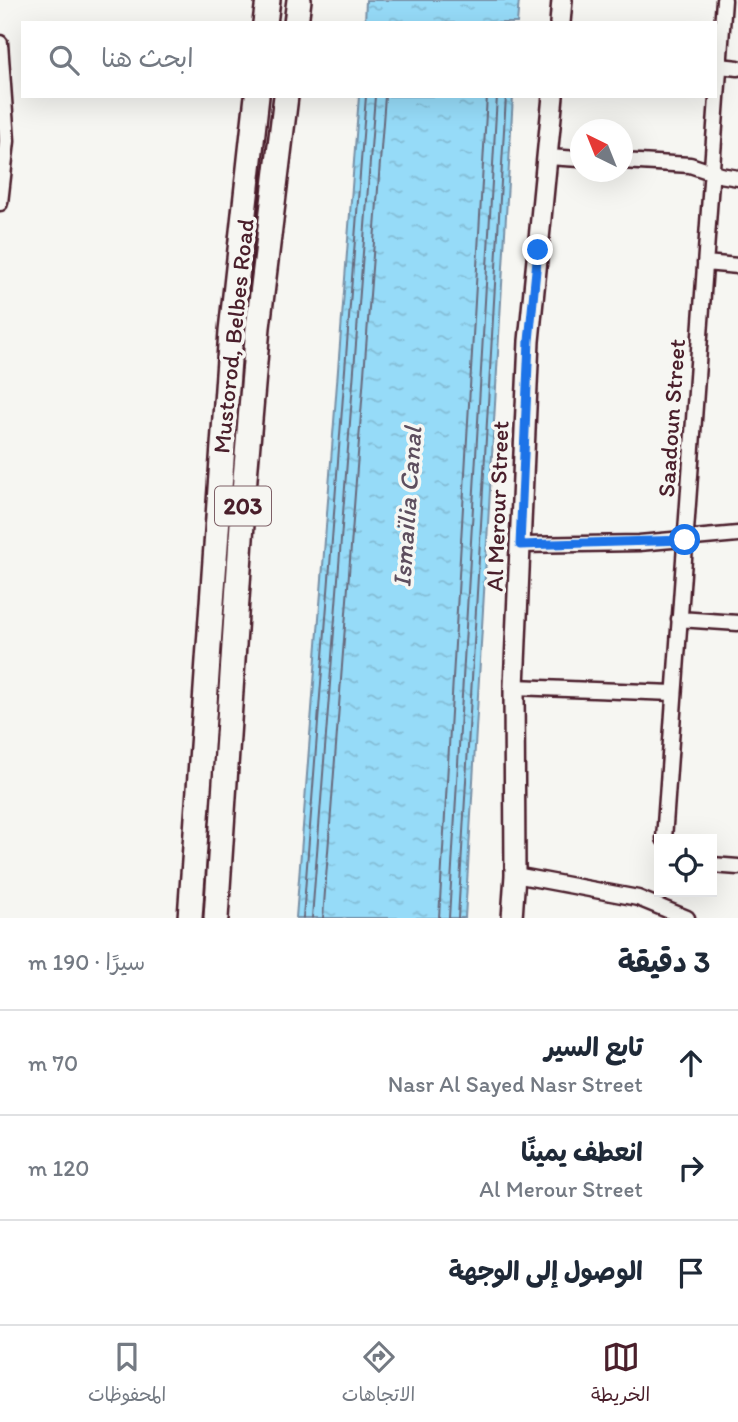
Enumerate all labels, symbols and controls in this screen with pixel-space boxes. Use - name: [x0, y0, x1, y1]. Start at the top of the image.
- search box: [21, 21, 717, 98]
- icon: search: [45, 41, 83, 79]
- text: ابحث هنا: [101, 42, 194, 74]
- north arrow: [570, 119, 633, 182]
- street label: Mustorod, Belbes Road: [206, 217, 260, 455]
- route end: [522, 234, 553, 265]
- street label: Saadoun Street: [651, 338, 691, 498]
- street label: Al Merour Street: [480, 420, 514, 592]
- water label: Ismaïlia Canal: [385, 424, 429, 588]
- road number: 203: [215, 486, 271, 526]
- route start: [669, 524, 700, 555]
- map controls: [654, 834, 717, 897]
- button: locate: [654, 834, 717, 897]
- text: 3 دقيقة: [618, 943, 710, 980]
- text: سيرًا · 190 m: [28, 948, 145, 976]
- text: تابع السير: [545, 1031, 643, 1063]
- icon: ahead: [672, 1044, 710, 1082]
- text: 70 m: [28, 1049, 78, 1077]
- text: Nasr Al Sayed Nasr Street: [388, 1070, 643, 1098]
- text: انعطف يمينًا: [521, 1136, 643, 1168]
- icon: right: [672, 1149, 710, 1187]
- text: 120 m: [28, 1154, 89, 1182]
- text: Al Merour Street: [479, 1175, 643, 1203]
- icon: arrive: [672, 1254, 710, 1292]
- text: الوصول إلى الوجهة: [449, 1255, 643, 1287]
- tab: المحفوظات: [88, 1338, 166, 1411]
- tab: الاتجاهات: [342, 1338, 415, 1411]
- tab: الخريطة: [591, 1338, 650, 1411]

